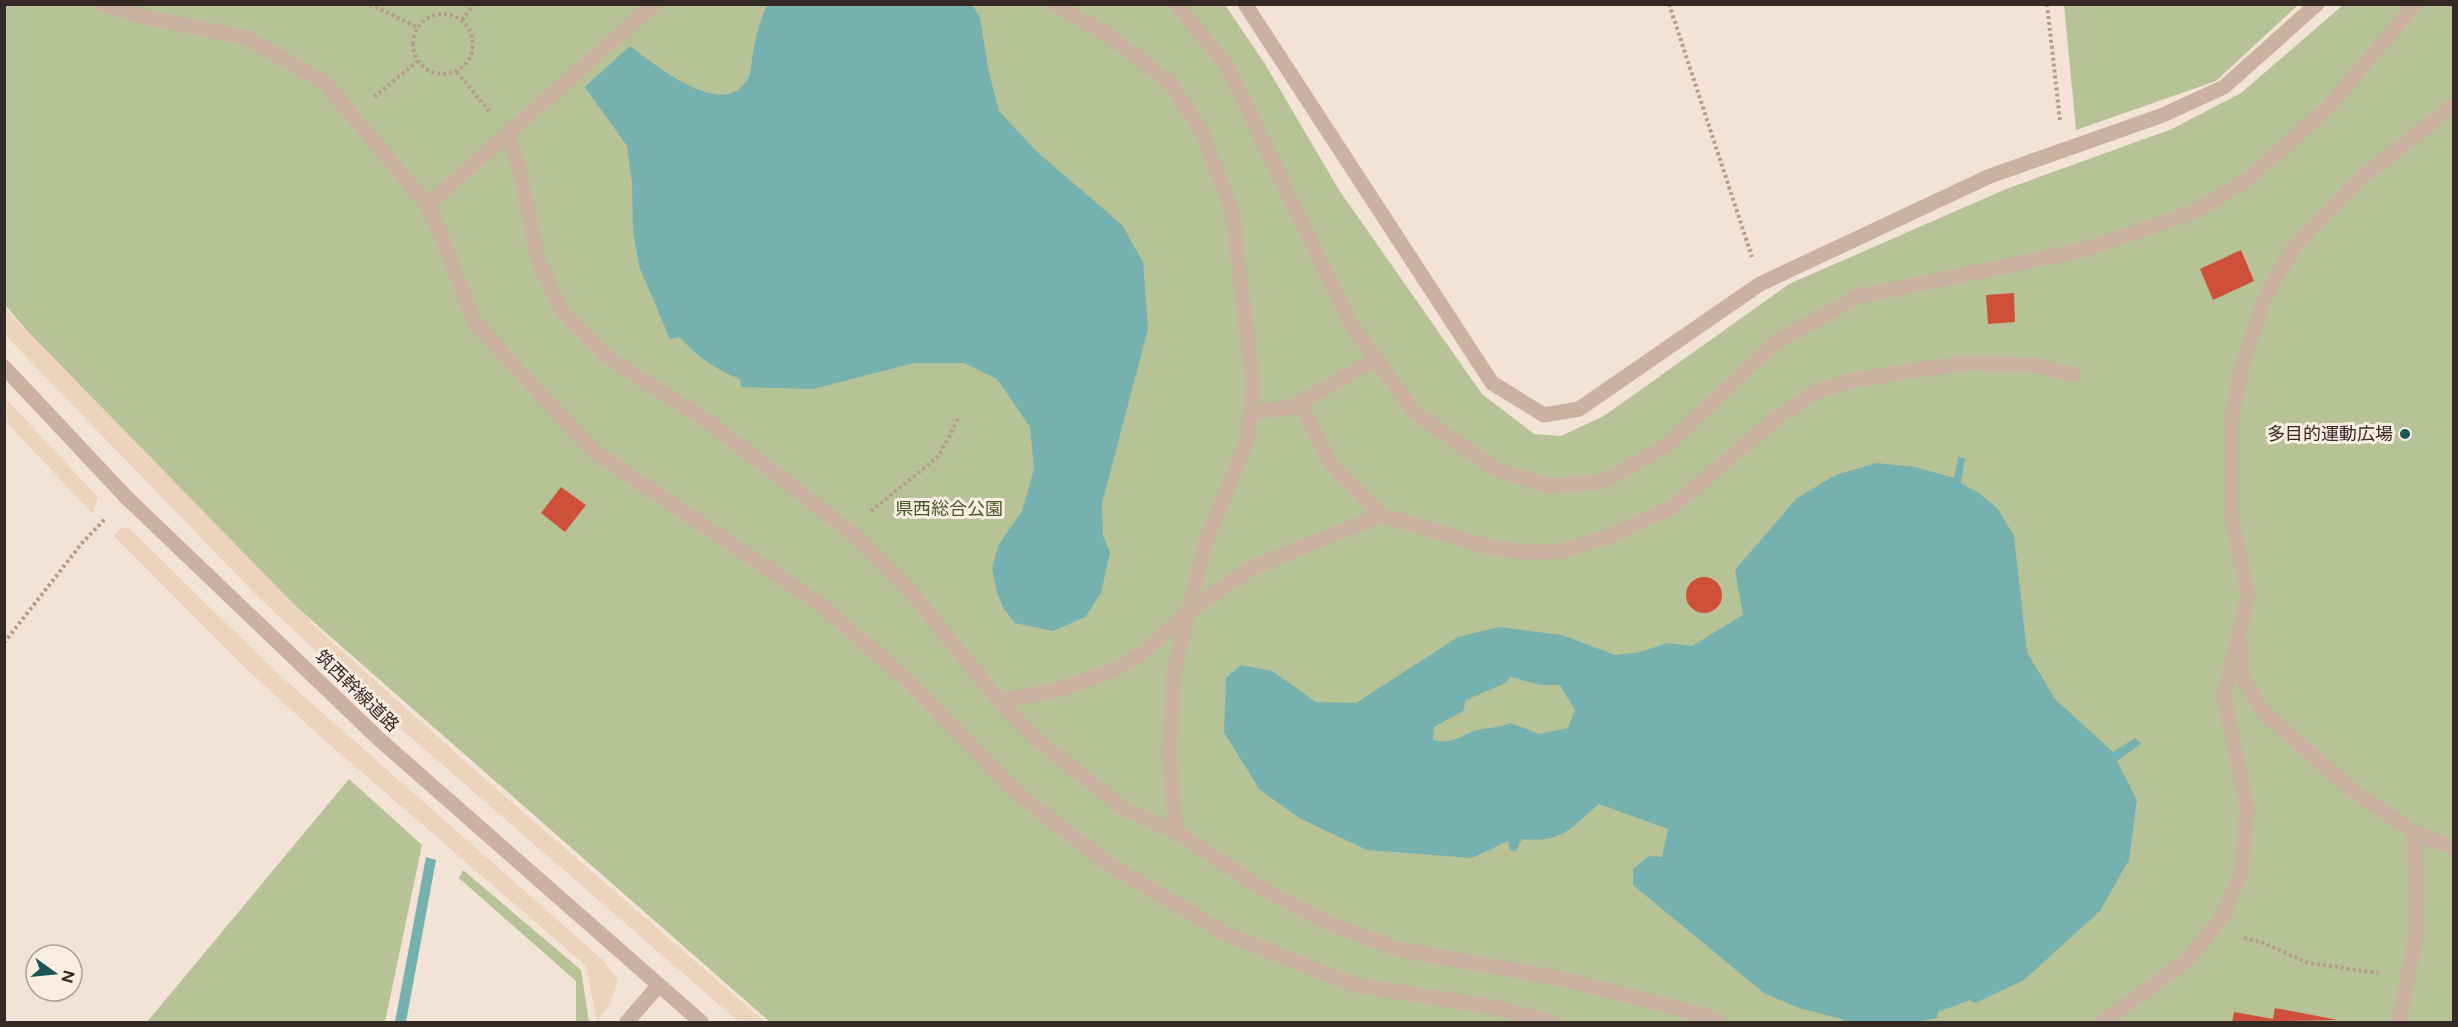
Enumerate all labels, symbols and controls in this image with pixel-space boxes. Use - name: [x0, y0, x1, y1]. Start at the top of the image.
- place label: 多目的運動広場: [2267, 423, 2393, 445]
- marker: 多目的運動広場: [2398, 427, 2412, 441]
- park label: 県西総合公園: [895, 498, 1003, 520]
- street label: 筑西幹線道路: [311, 646, 403, 736]
- north arrow: [24, 943, 84, 1003]
- text: N: [57, 968, 79, 985]

